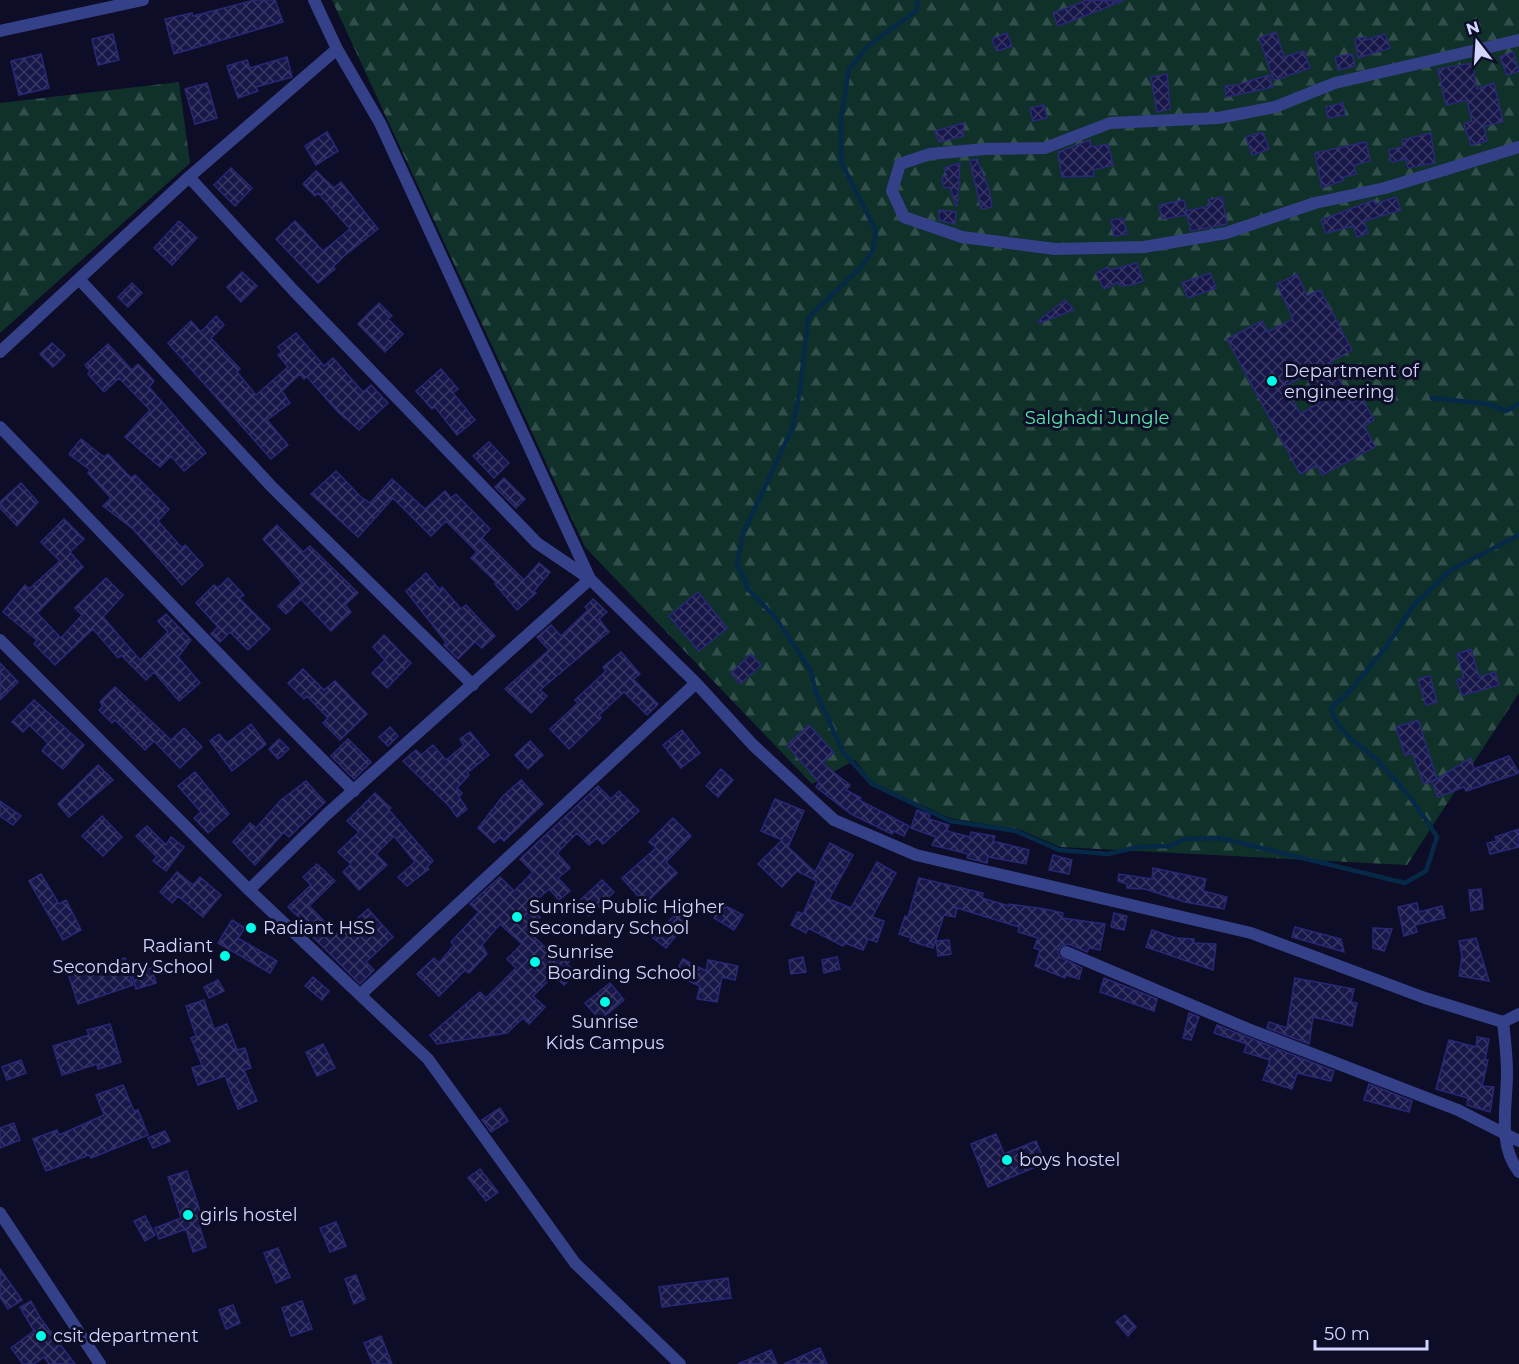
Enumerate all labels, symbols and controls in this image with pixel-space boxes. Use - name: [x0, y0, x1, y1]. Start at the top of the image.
- north arrow: [1447, 12, 1507, 72]
- text: N: [1464, 17, 1482, 39]
- place label: Department of engineering: [1284, 360, 1420, 403]
- marker: Department of engineering: [1265, 374, 1279, 388]
- park label: Salghadi Jungle: [1025, 407, 1169, 429]
- place label: Sunrise Public Higher Secondary School: [529, 896, 724, 939]
- marker: Sunrise Public Higher Secondary School: [510, 910, 524, 924]
- place label: Radiant HSS: [263, 917, 375, 939]
- marker: Radiant HSS: [244, 921, 258, 935]
- place label: Radiant Secondary School: [53, 935, 213, 978]
- place label: Sunrise Boarding School: [547, 941, 696, 984]
- marker: Radiant Secondary School: [218, 949, 232, 963]
- marker: Sunrise Boarding School: [528, 955, 542, 969]
- marker: Sunrise Kids Campus: [598, 995, 612, 1009]
- place label: Sunrise Kids Campus: [546, 1011, 665, 1054]
- place label: boys hostel: [1019, 1149, 1120, 1171]
- marker: boys hostel: [1000, 1153, 1014, 1167]
- place label: girls hostel: [200, 1204, 298, 1226]
- marker: girls hostel: [181, 1208, 195, 1222]
- scale bar: [1315, 1313, 1428, 1351]
- text: 50 m: [1324, 1323, 1370, 1345]
- place label: csit department: [53, 1325, 199, 1347]
- marker: csit department: [34, 1329, 48, 1343]

